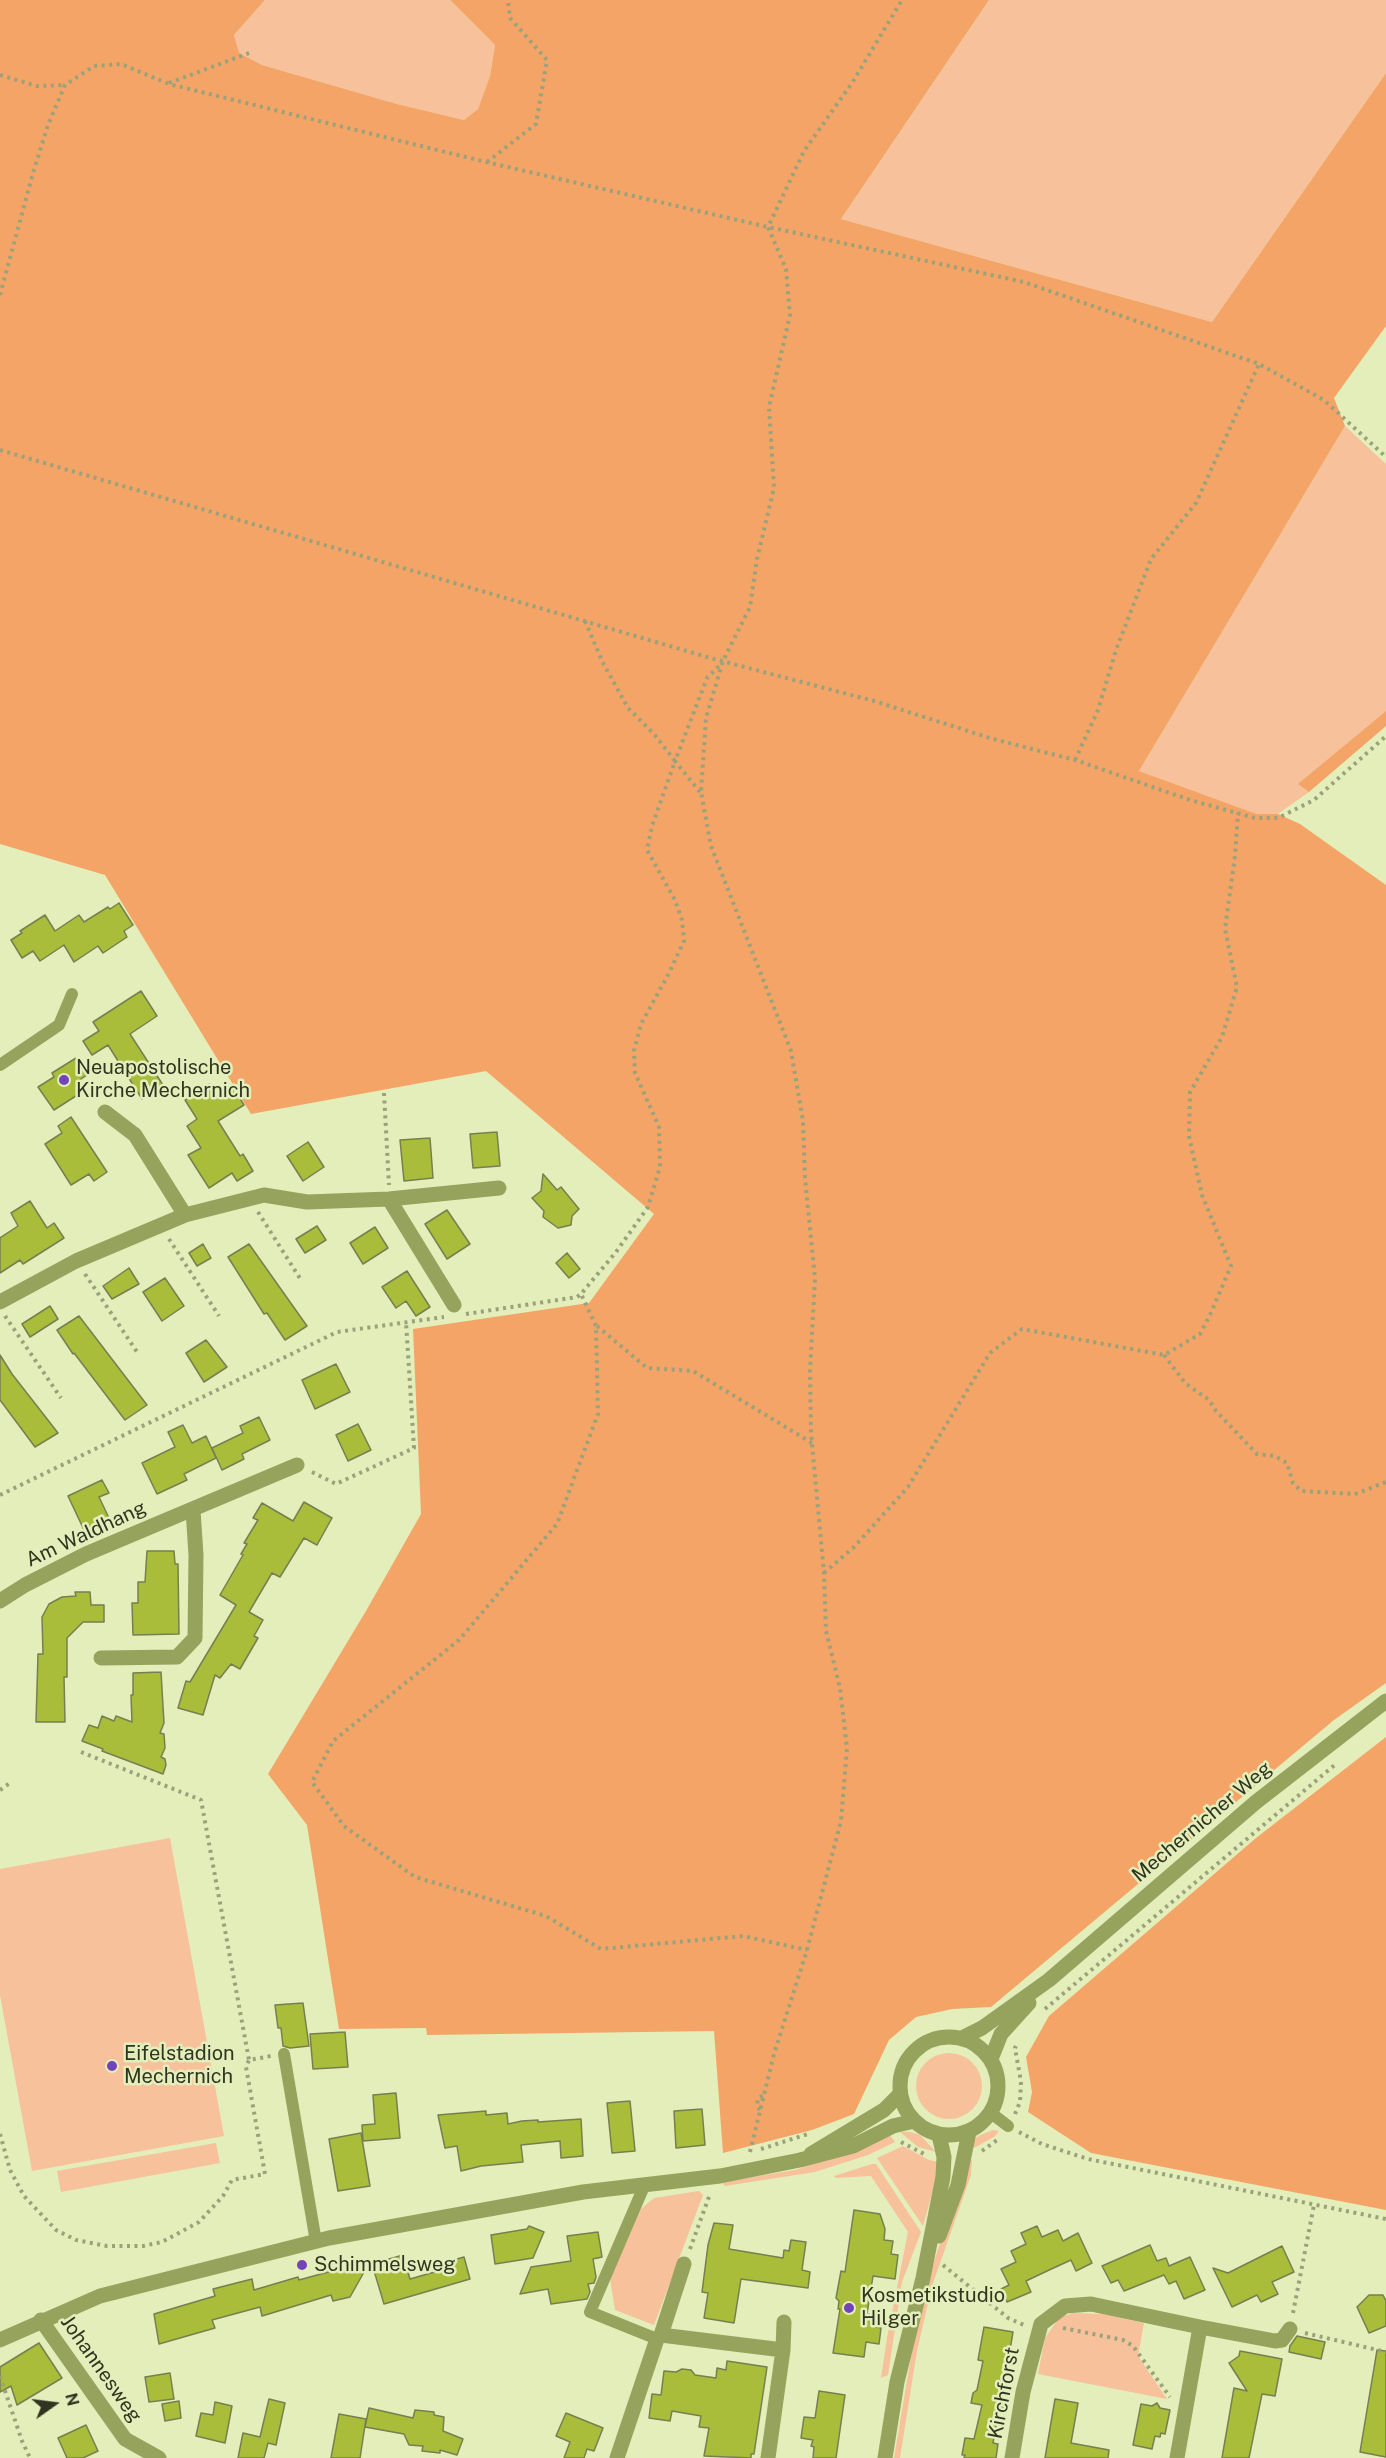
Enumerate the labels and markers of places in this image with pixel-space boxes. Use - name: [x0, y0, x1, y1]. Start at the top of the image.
- place label: Neuapostolische Kirche Mechernich: [76, 1056, 250, 1103]
- marker: Neuapostolische Kirche Mechernich: [57, 1073, 71, 1087]
- place label: Eifelstadion Mechernich: [124, 2042, 235, 2089]
- marker: Eifelstadion Mechernich: [105, 2059, 119, 2073]
- place label: Schimmelsweg: [314, 2253, 456, 2277]
- marker: Schimmelsweg: [295, 2258, 309, 2272]
- place label: Kosmetikstudio Hilger: [861, 2284, 1005, 2331]
- marker: Kosmetikstudio Hilger: [842, 2301, 856, 2315]

